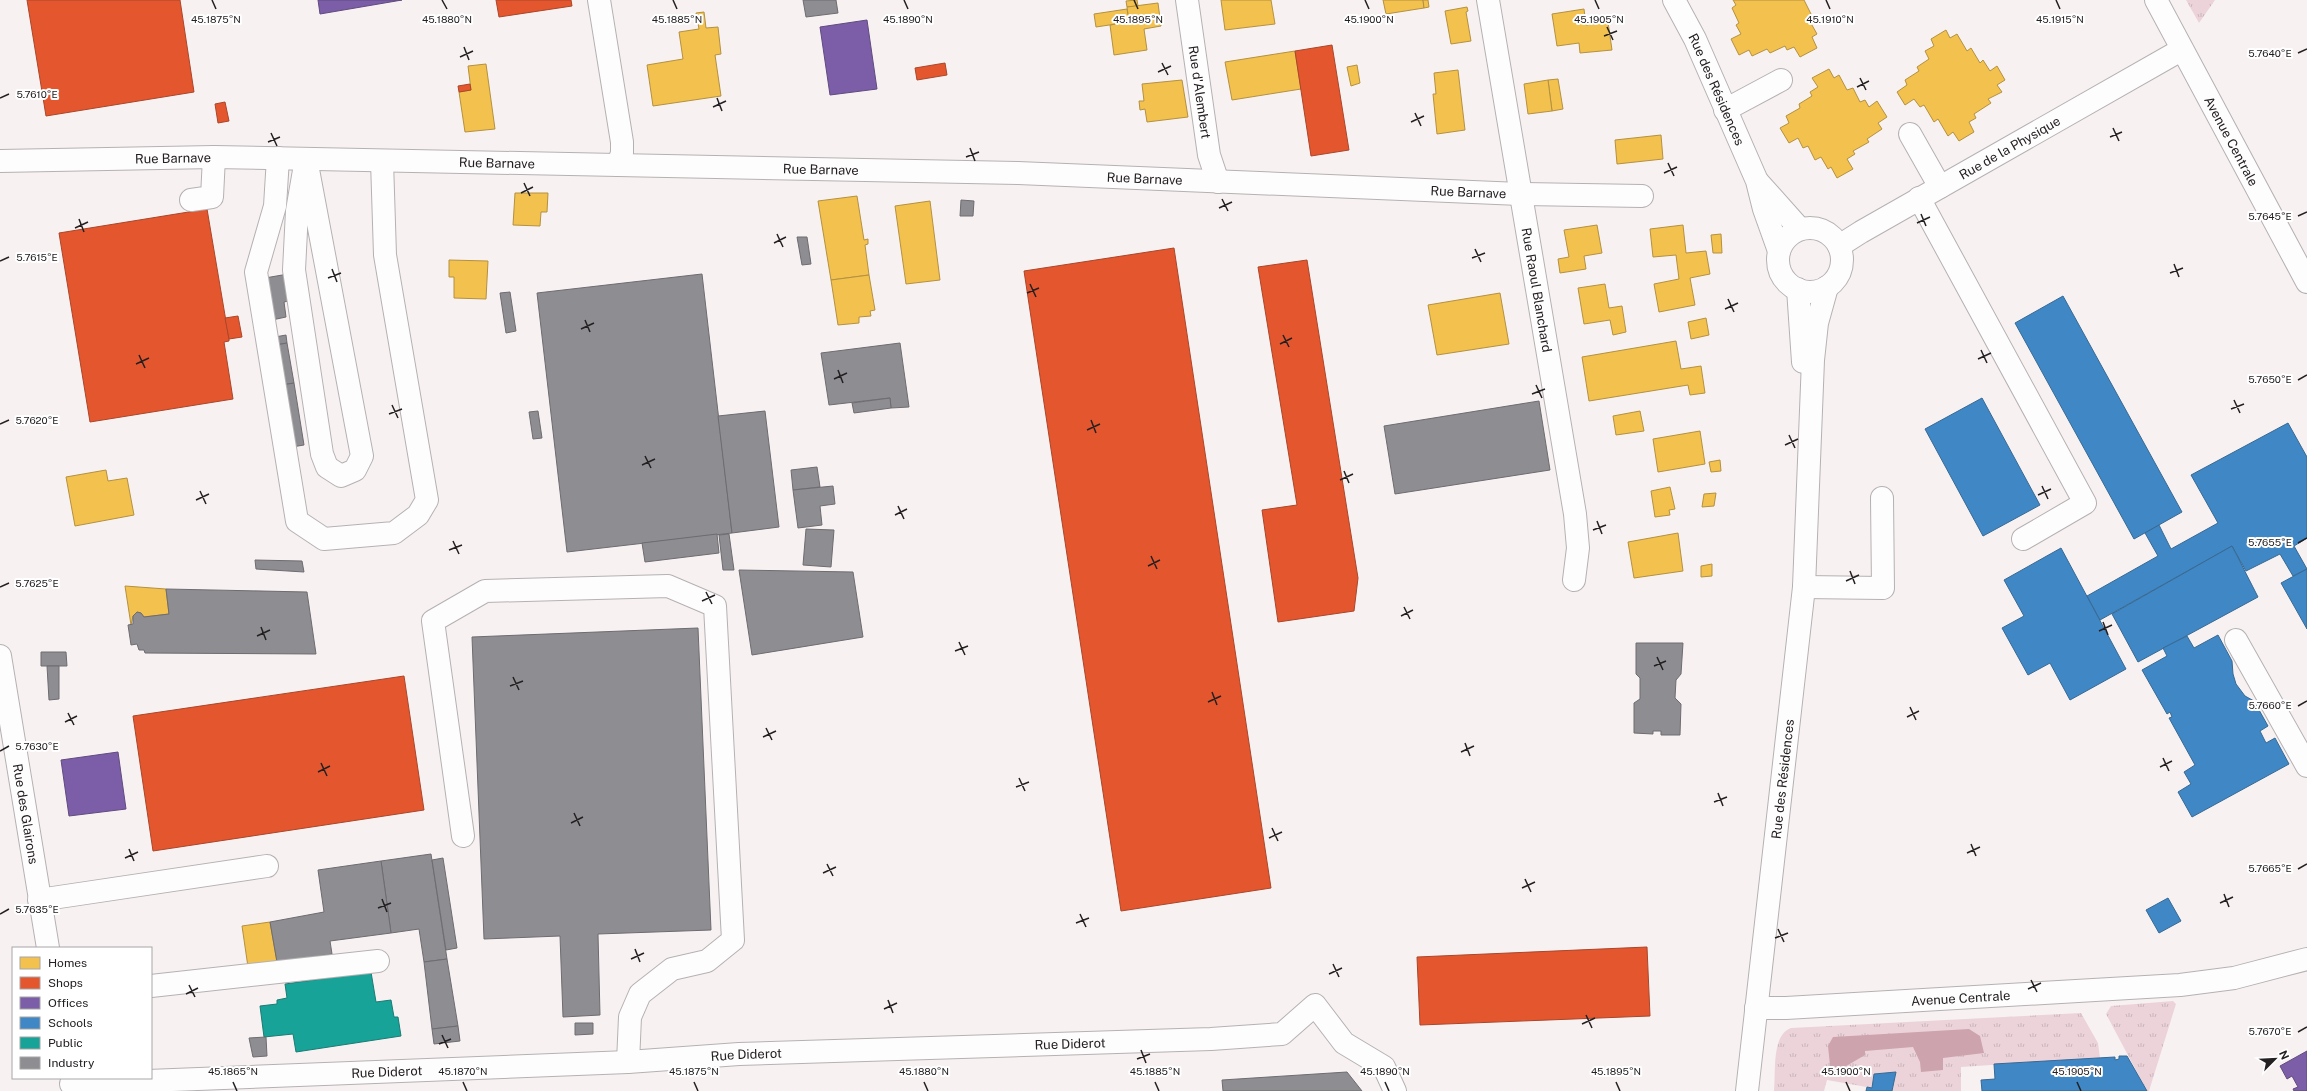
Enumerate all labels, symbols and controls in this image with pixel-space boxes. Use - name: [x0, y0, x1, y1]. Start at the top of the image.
- text: 45.1875°N: [191, 13, 241, 25]
- text: 45.1880°N: [422, 13, 472, 25]
- text: 45.1885°N: [652, 13, 702, 25]
- text: 45.1890°N: [883, 13, 933, 25]
- text: 45.1895°N: [1113, 13, 1163, 25]
- text: 45.1900°N: [1344, 13, 1394, 25]
- text: 45.1905°N: [1574, 13, 1624, 25]
- text: 45.1910°N: [1806, 13, 1854, 25]
- text: 45.1915°N: [2036, 13, 2084, 25]
- street label: Rue des Résidences: [1685, 31, 1747, 148]
- street label: Rue d'Alembert: [1186, 45, 1214, 140]
- text: 5.7640°E: [2248, 47, 2292, 59]
- text: 5.7610°E: [16, 88, 58, 100]
- street label: Avenue Centrale: [2201, 94, 2261, 189]
- street label: Rue de la Physique: [1957, 113, 2063, 183]
- street label: Rue Barnave: [135, 150, 211, 166]
- street label: Rue Barnave: [459, 155, 535, 171]
- street label: Rue Barnave: [783, 161, 859, 178]
- street label: Rue Barnave: [1106, 170, 1183, 188]
- street label: Rue Barnave: [1430, 183, 1507, 201]
- text: 5.7645°E: [2248, 210, 2292, 222]
- street label: Rue Raoul Blanchard: [1519, 226, 1555, 354]
- text: 5.7615°E: [16, 251, 58, 263]
- text: 5.7650°E: [2248, 373, 2292, 385]
- text: 5.7620°E: [15, 414, 59, 426]
- text: 5.7655°E: [2248, 536, 2292, 548]
- text: 5.7625°E: [15, 577, 59, 589]
- text: 5.7660°E: [2248, 699, 2292, 711]
- street label: Rue des Résidences: [1769, 718, 1797, 840]
- text: 5.7630°E: [15, 740, 59, 752]
- street label: Rue des Glairons: [10, 763, 41, 865]
- text: 5.7665°E: [2248, 862, 2292, 874]
- text: 5.7635°E: [15, 903, 59, 915]
- legend: [12, 947, 152, 1079]
- text: Homes: [48, 956, 87, 970]
- text: Shops: [48, 976, 83, 990]
- street label: Avenue Centrale: [1911, 988, 2011, 1009]
- text: Offices: [48, 996, 88, 1010]
- text: Schools: [48, 1016, 93, 1030]
- text: 5.7670°E: [2249, 1025, 2291, 1037]
- street label: Rue Diderot: [1034, 1035, 1106, 1053]
- text: Public: [48, 1036, 83, 1050]
- north arrow: [2255, 1039, 2295, 1079]
- street label: Rue Diderot: [710, 1046, 782, 1064]
- text: N: [2277, 1049, 2291, 1061]
- text: Industry: [48, 1056, 95, 1070]
- street label: Rue Diderot: [351, 1063, 423, 1081]
- text: 45.1865°N: [208, 1065, 258, 1077]
- text: 45.1870°N: [438, 1065, 488, 1077]
- text: 45.1875°N: [669, 1065, 719, 1077]
- text: 45.1880°N: [899, 1065, 949, 1077]
- text: 45.1885°N: [1130, 1065, 1180, 1077]
- text: 45.1890°N: [1360, 1065, 1410, 1077]
- text: 45.1895°N: [1591, 1065, 1641, 1077]
- text: 45.1900°N: [1821, 1065, 1871, 1077]
- text: 45.1905°N: [2052, 1065, 2102, 1077]

